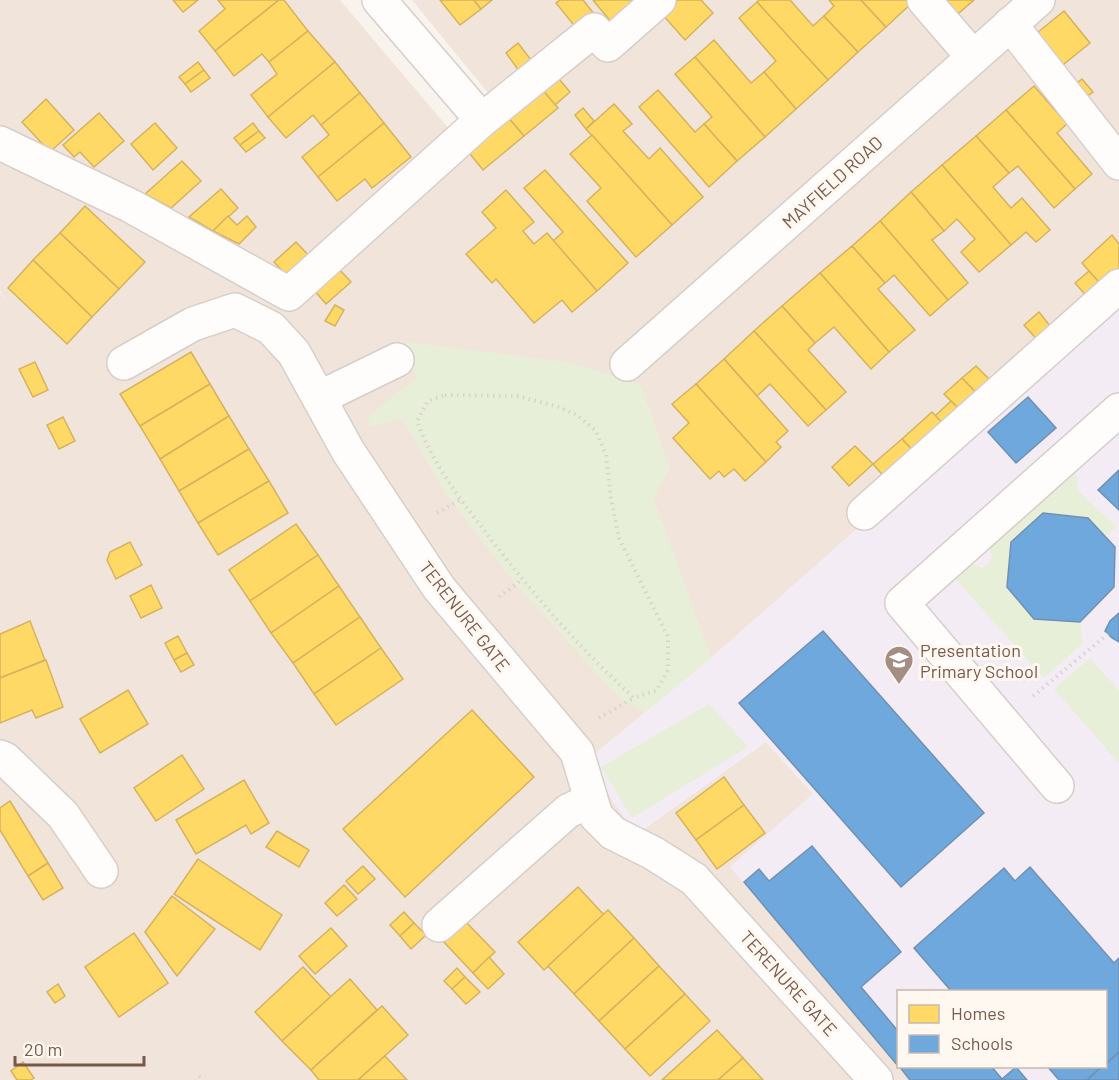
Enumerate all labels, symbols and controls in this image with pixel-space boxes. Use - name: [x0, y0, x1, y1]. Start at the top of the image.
- street label: MAYFIELD ROAD: [777, 131, 887, 233]
- street label: TERENURE GATE: [415, 556, 515, 676]
- place label: Presentation Primary School: [920, 639, 1038, 682]
- school or university icon: Presentation Primary School: [883, 644, 915, 686]
- street label: TERENURE GATE: [736, 926, 842, 1040]
- legend: [897, 990, 1107, 1068]
- text: Homes: [951, 1002, 1005, 1024]
- scale bar: [15, 1029, 144, 1067]
- text: Schools: [951, 1032, 1013, 1054]
- text: 20 m: [24, 1038, 62, 1060]

